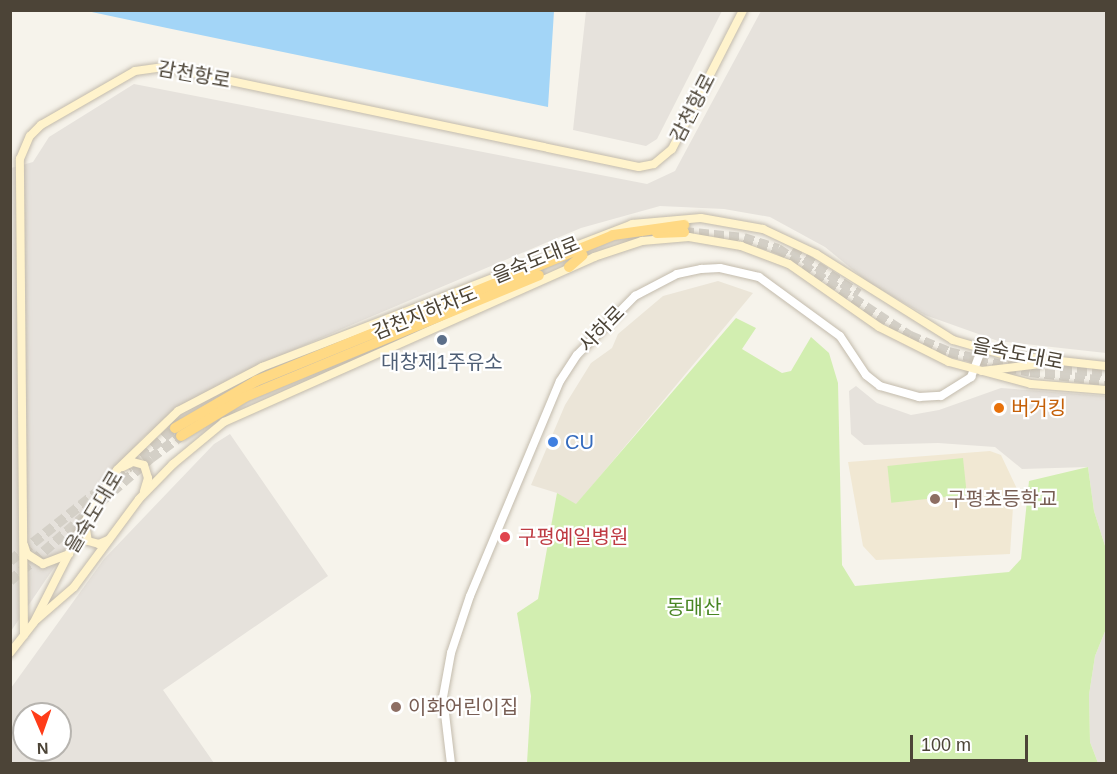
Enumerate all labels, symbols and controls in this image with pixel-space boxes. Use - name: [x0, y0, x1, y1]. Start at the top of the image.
- street label: 감천항로: [156, 57, 232, 93]
- street label: 감천항로: [666, 70, 720, 146]
- street label: 을숙도대로: [489, 232, 583, 288]
- street label: 감천지하차도: [369, 281, 481, 345]
- street label: 사하로: [574, 301, 630, 357]
- marker: 대창제1주유소: [435, 333, 449, 347]
- street label: 을숙도대로: [971, 333, 1065, 375]
- place label: 대창제1주유소: [381, 350, 503, 374]
- place label: 버거킹: [1011, 396, 1066, 420]
- marker: 버거킹: [992, 401, 1006, 415]
- place label: CU: [565, 430, 594, 454]
- marker: CU: [546, 435, 560, 449]
- street label: 을숙도대로: [60, 466, 128, 558]
- place label: 구평초등학교: [947, 487, 1057, 511]
- marker: 구평초등학교: [928, 492, 942, 506]
- place label: 구평예일병원: [518, 525, 628, 549]
- marker: 구평예일병원: [496, 528, 514, 546]
- park label: 동매산: [666, 595, 722, 619]
- place label: 이화어린이집: [408, 695, 518, 719]
- marker: 이화어린이집: [389, 700, 403, 714]
- north arrow: [12, 702, 72, 762]
- scale bar: [913, 723, 1032, 761]
- text: 100 m: [921, 735, 971, 755]
- text: N: [37, 740, 49, 757]

